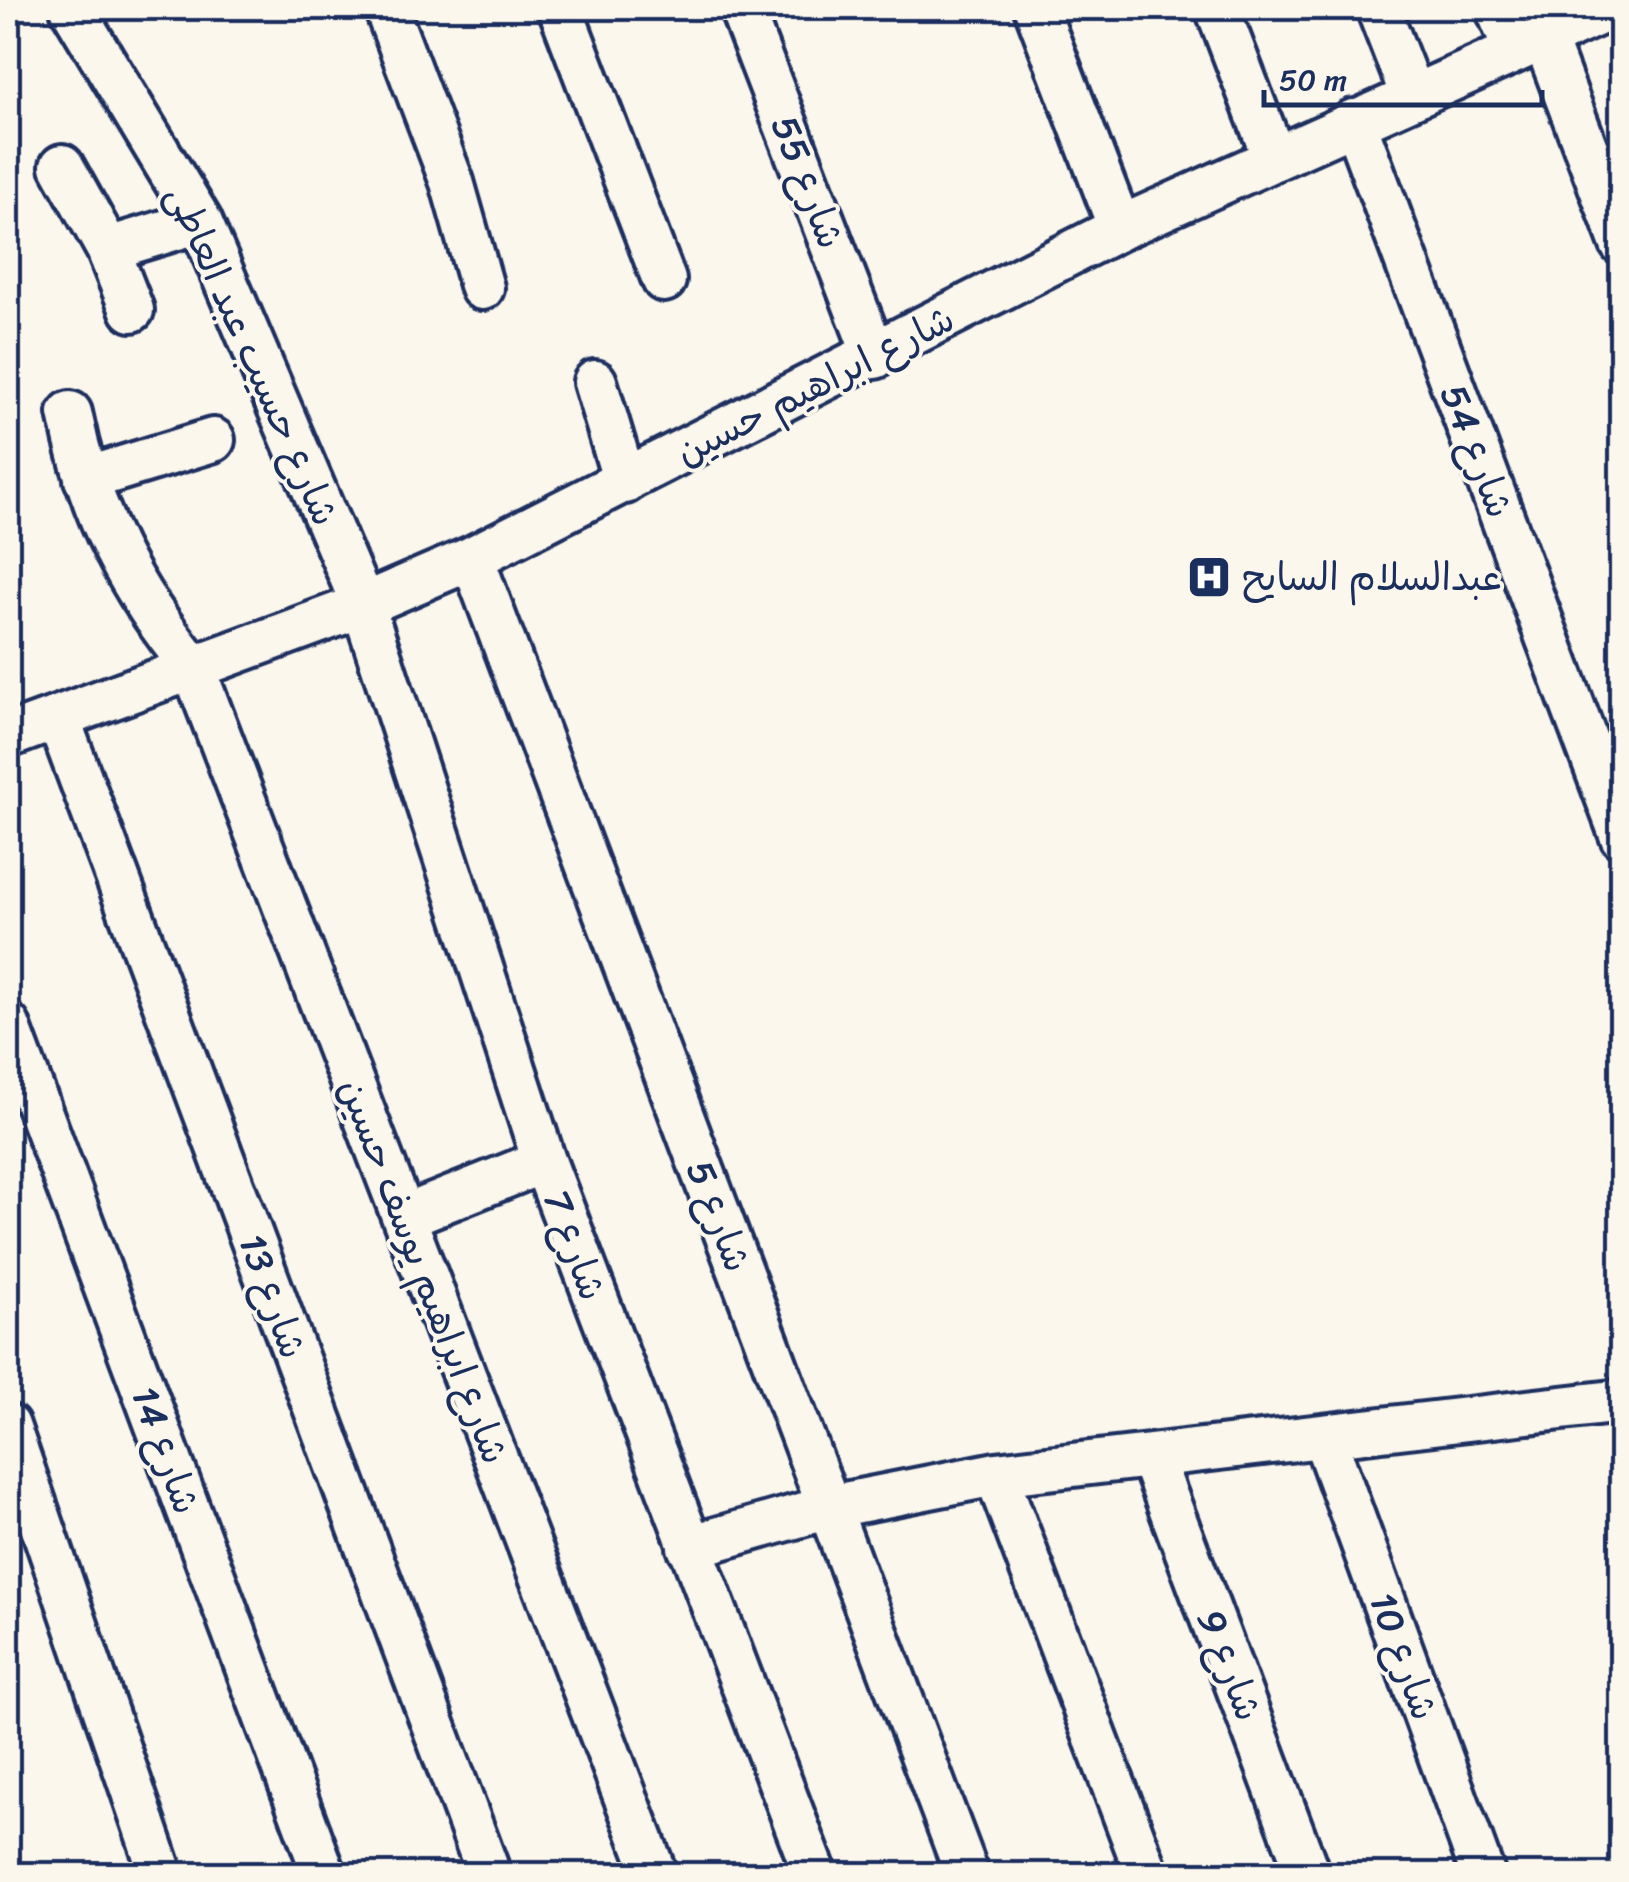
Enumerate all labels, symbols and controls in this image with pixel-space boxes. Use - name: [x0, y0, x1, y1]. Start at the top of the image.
- scale bar: [1264, 45, 1542, 107]
- text: 50 m: [1279, 53, 1347, 107]
- street label: شارع 55: [751, 105, 864, 259]
- street label: شارع حسيب عبد العاطى: [147, 174, 358, 537]
- street label: شارع ابراهيم حسين: [664, 286, 967, 485]
- street label: شارع 54: [1420, 374, 1533, 528]
- place label: عبدالسلام السايح: [1242, 544, 1502, 611]
- hospital icon: عبدالسلام السايح: [1186, 554, 1232, 600]
- street label: شارع ابراهيم يوسف حسين: [319, 1068, 528, 1474]
- street label: شارع 5: [667, 1150, 770, 1282]
- street label: شارع 7: [524, 1180, 625, 1310]
- street label: شارع 13: [219, 1224, 326, 1368]
- street label: شارع 14: [111, 1377, 220, 1524]
- street label: شارع 10: [1349, 1582, 1458, 1730]
- street label: شارع 9: [1178, 1599, 1281, 1731]

